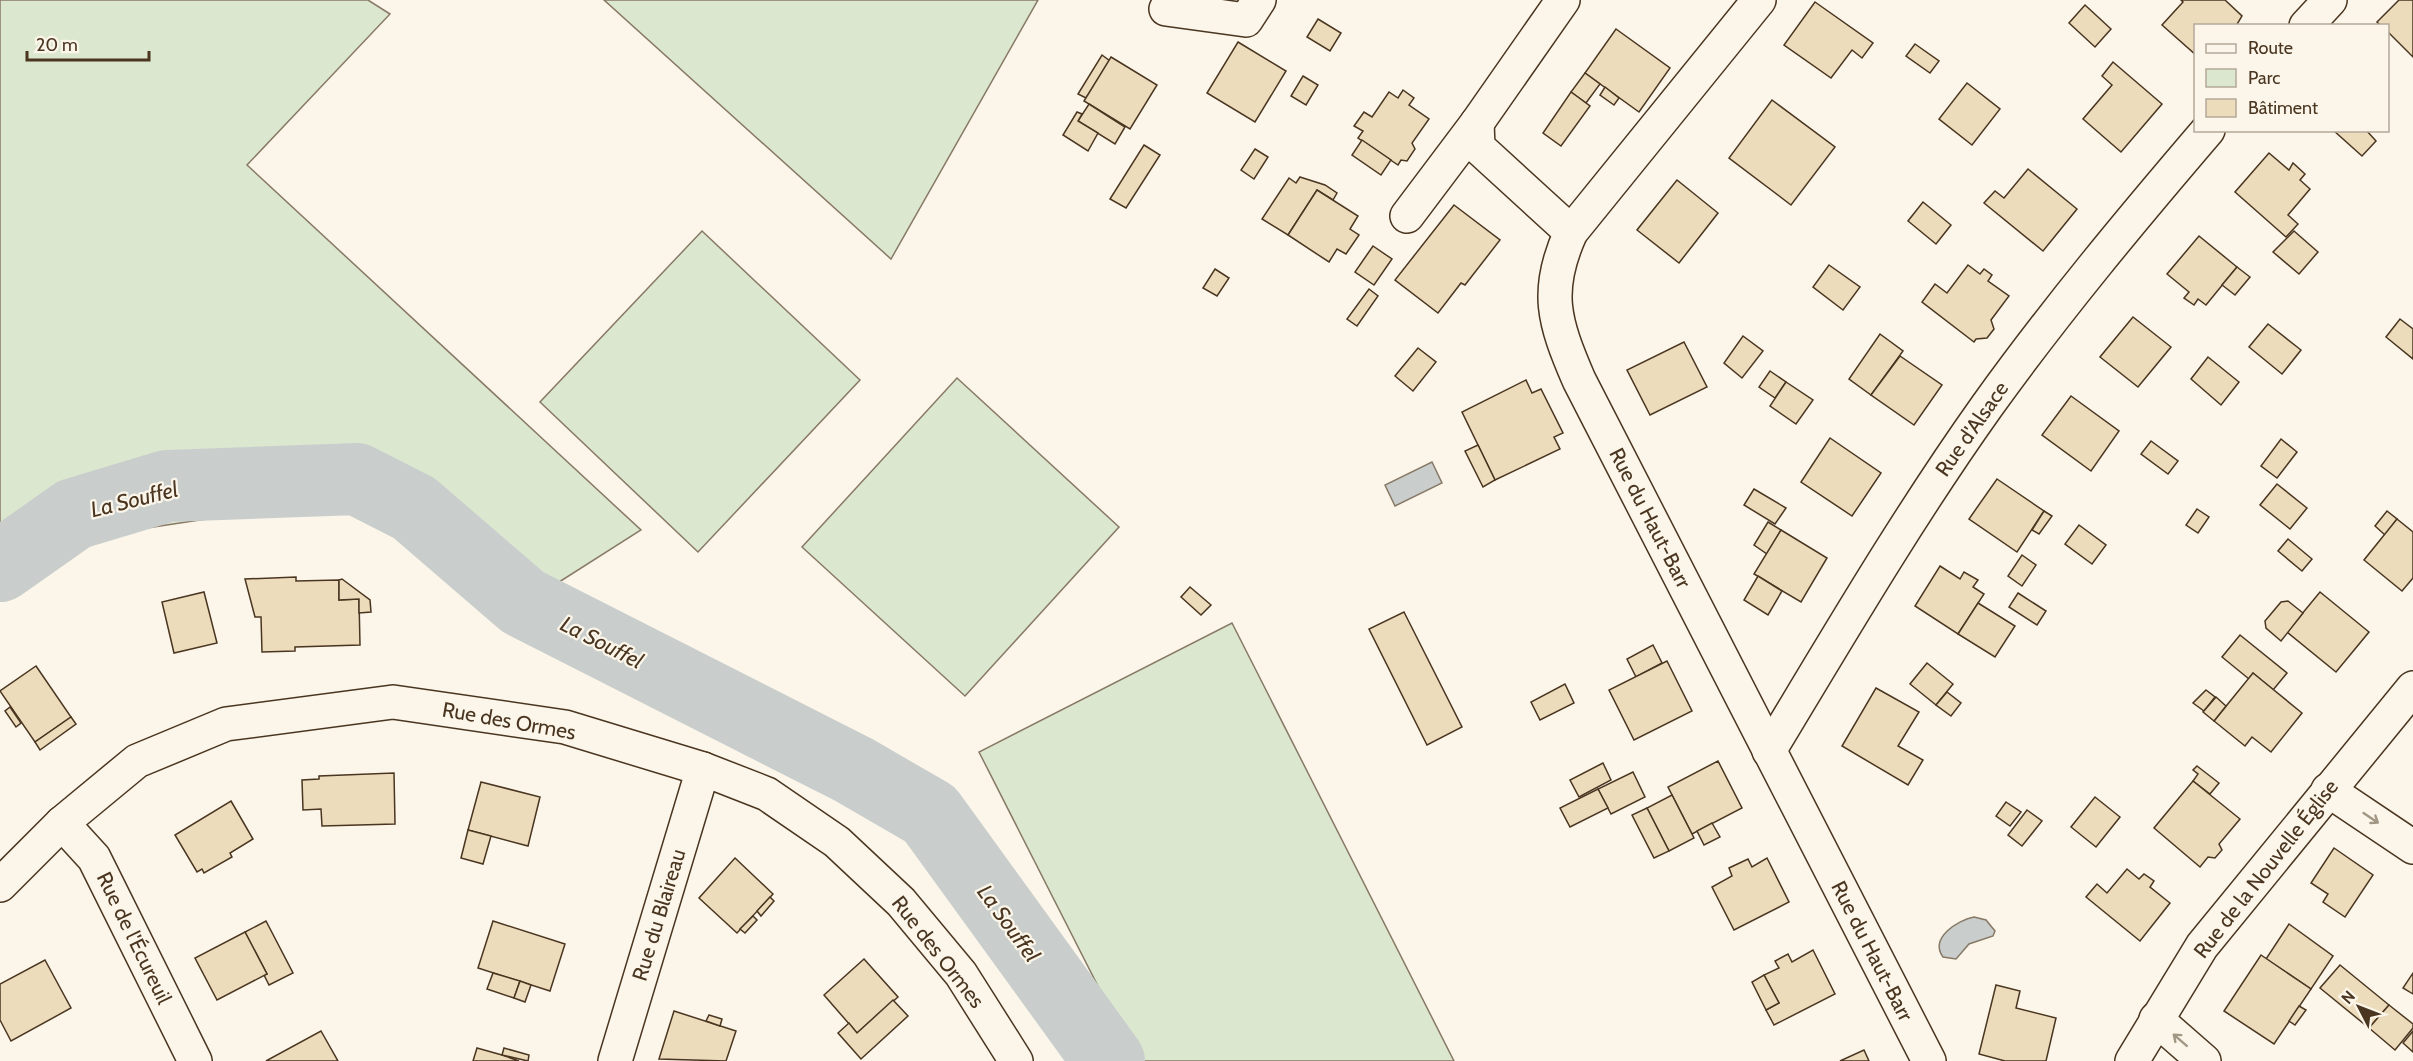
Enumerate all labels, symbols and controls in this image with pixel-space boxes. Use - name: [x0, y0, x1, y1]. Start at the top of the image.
- scale bar: [27, 24, 148, 62]
- legend: [2194, 24, 2389, 132]
- text: 20 m: [36, 34, 78, 56]
- text: Route: [2248, 37, 2293, 59]
- text: Parc: [2248, 67, 2280, 89]
- text: Bâtiment: [2248, 97, 2318, 119]
- street label: Rue d'Alsace: [1930, 376, 2013, 481]
- street label: Rue du Haut-Barr: [1604, 444, 1697, 592]
- water label: La Souffel: [88, 475, 181, 523]
- water label: La Souffel: [556, 610, 648, 675]
- street label: Rue des Ormes: [440, 696, 578, 745]
- street label: Rue de la Nouvelle Église: [2188, 774, 2343, 963]
- one-way arrow: [2362, 812, 2379, 825]
- street label: Rue du Blaireau: [627, 846, 690, 984]
- street label: Rue de l'Écureuil: [92, 868, 177, 1008]
- street label: Rue du Haut-Barr: [1826, 877, 1919, 1025]
- water label: La Souffel: [971, 879, 1046, 968]
- street label: Rue des Ormes: [887, 891, 990, 1013]
- north arrow: [2329, 977, 2389, 1037]
- text: N: [2337, 987, 2359, 1008]
- one-way arrow: [2173, 1033, 2188, 1047]

